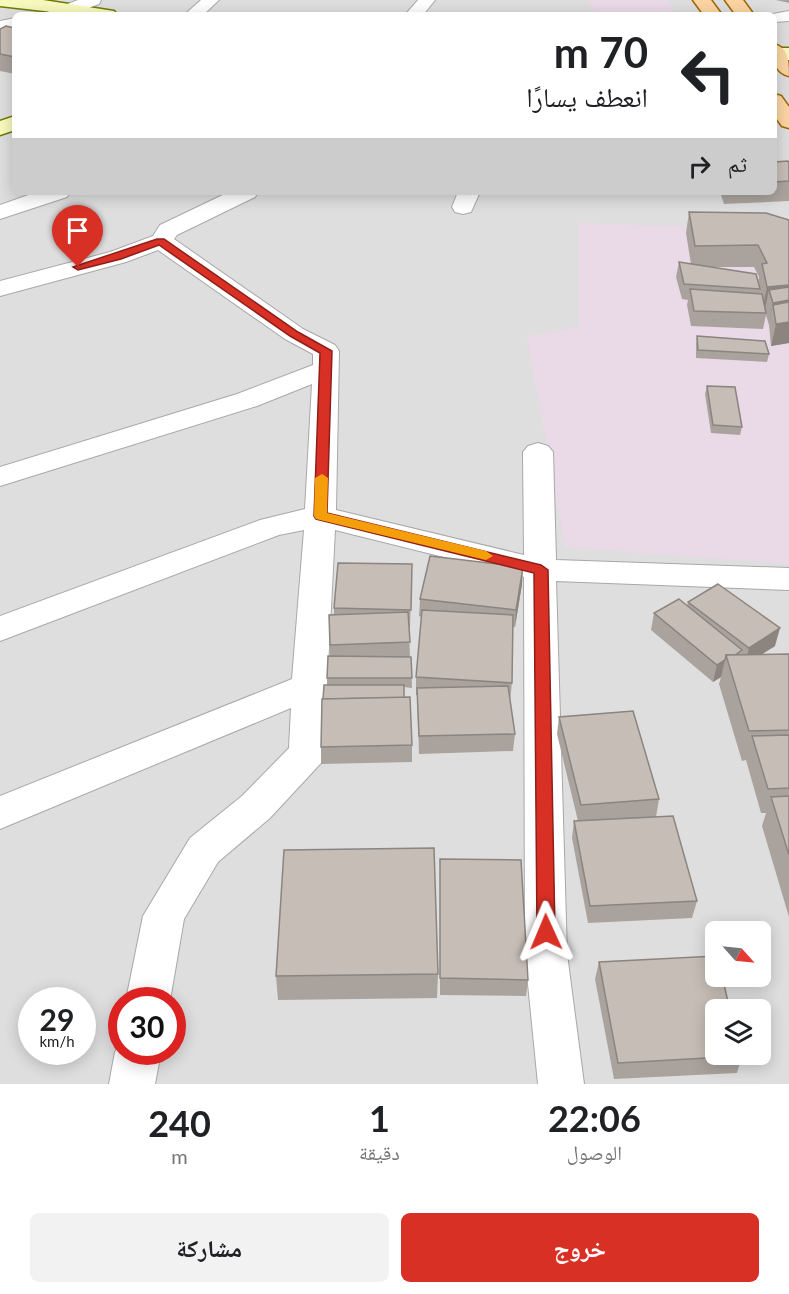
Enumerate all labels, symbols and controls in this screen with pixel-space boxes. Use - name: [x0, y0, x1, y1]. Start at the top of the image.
- text: 70 m: [554, 27, 648, 77]
- icon: left: [669, 36, 747, 114]
- text: انعطف يسارًا: [526, 80, 648, 113]
- icon: right: [683, 150, 716, 183]
- text: ثم: [728, 150, 747, 177]
- pin: [52, 205, 103, 267]
- icon: arrive: [61, 214, 94, 247]
- position arrow: [514, 900, 578, 964]
- north arrow: [705, 921, 771, 987]
- map controls: [705, 921, 771, 1065]
- speed limit sign: 30: [108, 987, 186, 1065]
- button: layers: [705, 999, 771, 1065]
- text: 29: [40, 1001, 74, 1037]
- text: km/h: [39, 1032, 75, 1050]
- text: 1: [369, 1096, 390, 1140]
- text: 22:06: [548, 1096, 641, 1140]
- text: 240: [148, 1101, 211, 1145]
- text: دقيقة: [359, 1140, 400, 1164]
- text: الوصول: [567, 1140, 622, 1164]
- text: m: [171, 1144, 188, 1168]
- button: مشاركة: [30, 1213, 389, 1282]
- button: خروج: [401, 1213, 759, 1282]

